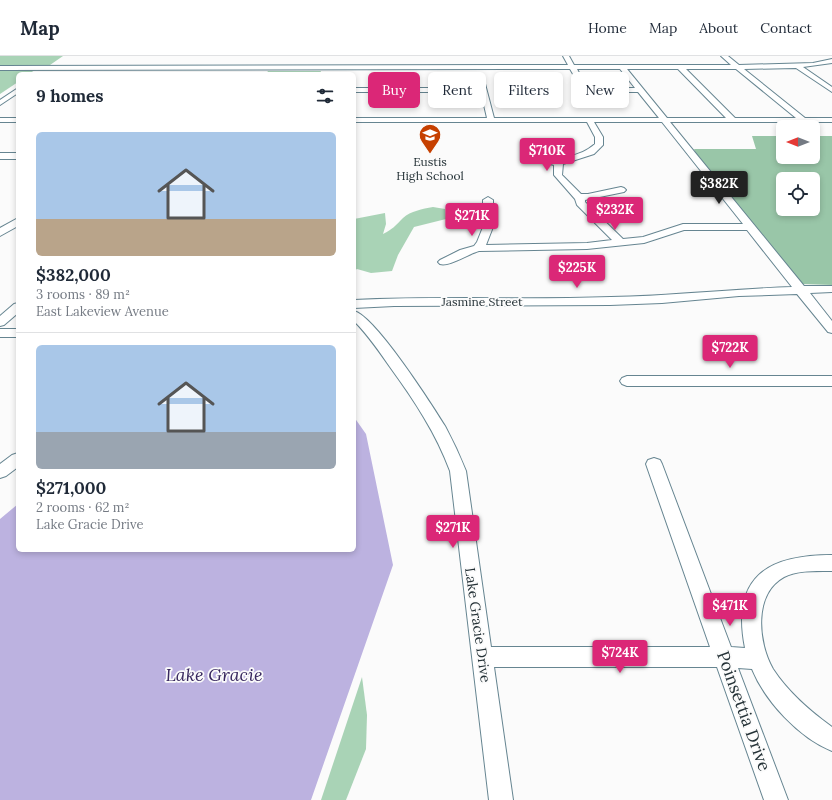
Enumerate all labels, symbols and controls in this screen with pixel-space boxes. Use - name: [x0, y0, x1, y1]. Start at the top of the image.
- text: Map: [20, 16, 60, 40]
- text: Home: [588, 19, 627, 37]
- text: Map: [649, 19, 677, 37]
- text: About: [699, 19, 738, 37]
- text: Contact: [760, 19, 812, 37]
- chip: Buy: [368, 72, 420, 108]
- chip: Rent: [428, 72, 486, 108]
- chip: Filters: [494, 72, 563, 108]
- chip: New: [571, 72, 629, 108]
- text: 9 homes: [36, 85, 103, 107]
- icon: filters: [314, 85, 336, 107]
- north arrow: [776, 120, 820, 164]
- map controls: [776, 120, 820, 216]
- school or university icon: Eustis High School: [417, 122, 443, 155]
- pin: $710K: [519, 138, 575, 172]
- text: $710K: [529, 142, 565, 159]
- place label: Eustis High School: [396, 154, 464, 183]
- icon: home: [150, 158, 222, 230]
- pin: $382K: [691, 171, 747, 205]
- button: locate: [776, 172, 820, 216]
- text: $382K: [700, 175, 738, 192]
- pin: $232K: [587, 197, 643, 231]
- text: $232K: [596, 201, 634, 218]
- pin: $271K: [444, 203, 500, 237]
- text: $271K: [454, 207, 490, 224]
- pin: $225K: [549, 255, 605, 289]
- text: $225K: [558, 259, 596, 276]
- text: $382,000: [36, 264, 111, 286]
- text: 3 rooms · 89 m²: [36, 286, 130, 303]
- street label: Jasmine Street: [440, 294, 523, 309]
- text: East Lakeview Avenue: [36, 303, 169, 320]
- pin: $722K: [702, 335, 758, 369]
- text: $722K: [712, 339, 748, 356]
- icon: home: [150, 371, 222, 443]
- text: $271,000: [36, 477, 106, 499]
- text: 2 rooms · 62 m²: [36, 499, 129, 516]
- pin: $271K: [425, 515, 481, 549]
- text: Lake Gracie Drive: [36, 516, 144, 533]
- text: $271K: [435, 519, 471, 536]
- street label: Lake Gracie Drive: [461, 566, 495, 684]
- pin: $471K: [702, 593, 758, 627]
- text: $471K: [712, 597, 748, 614]
- pin: $724K: [592, 640, 648, 674]
- text: $724K: [601, 644, 639, 661]
- street label: Poinsettia Drive: [712, 648, 776, 774]
- water label: Lake Gracie: [165, 663, 263, 686]

